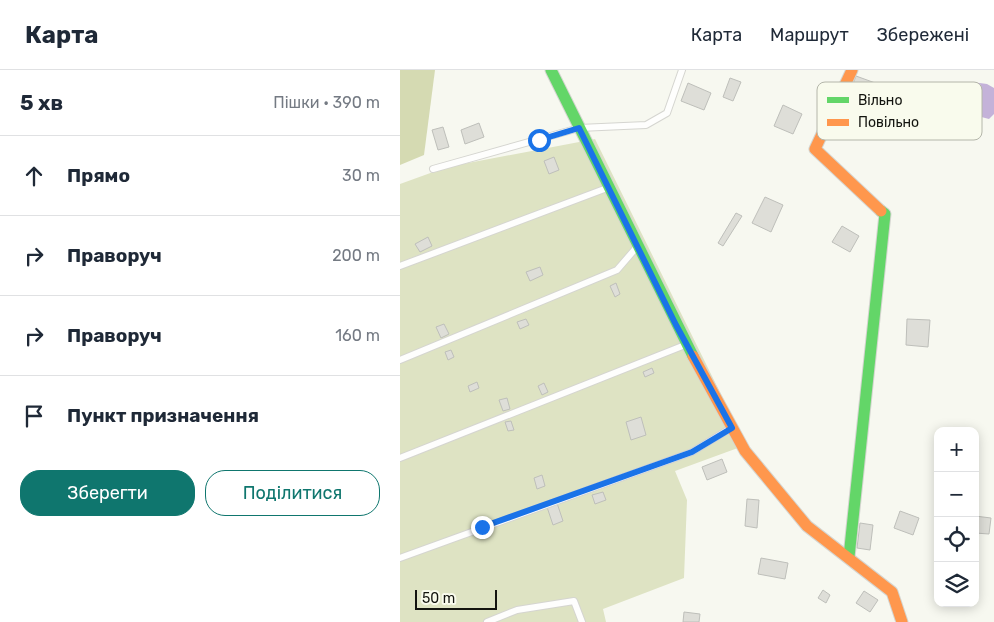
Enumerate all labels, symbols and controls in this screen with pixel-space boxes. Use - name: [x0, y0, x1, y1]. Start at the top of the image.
- text: Карта: [25, 21, 98, 49]
- text: Карта: [691, 24, 742, 46]
- text: Маршрут: [770, 24, 849, 46]
- text: Збережені: [877, 24, 969, 46]
- legend: [817, 82, 982, 140]
- text: 5 хв: [20, 90, 63, 115]
- text: Вільно: [858, 92, 902, 109]
- text: Пішки · 390 m: [273, 93, 380, 112]
- text: Повільно: [858, 114, 919, 131]
- route start: [528, 129, 551, 152]
- icon: ahead: [20, 162, 48, 190]
- text: Прямо: [67, 164, 130, 187]
- text: 30 m: [342, 166, 380, 185]
- icon: right: [20, 242, 48, 270]
- text: Праворуч: [67, 244, 162, 267]
- text: 200 m: [332, 246, 380, 265]
- icon: right: [20, 322, 48, 350]
- text: Праворуч: [67, 324, 162, 347]
- text: 160 m: [335, 326, 380, 345]
- icon: arrive: [20, 402, 48, 430]
- text: Пункт призначення: [67, 404, 259, 427]
- map controls: [934, 427, 979, 607]
- button: +: [934, 427, 979, 472]
- button: Зберегти: [20, 470, 195, 516]
- button: Поділитися: [205, 470, 380, 516]
- button: −: [934, 472, 979, 517]
- route end: [471, 516, 494, 539]
- button: locate: [934, 517, 979, 562]
- button: layers: [934, 562, 979, 607]
- scale bar: [415, 587, 498, 610]
- text: 50 m: [422, 590, 455, 607]

